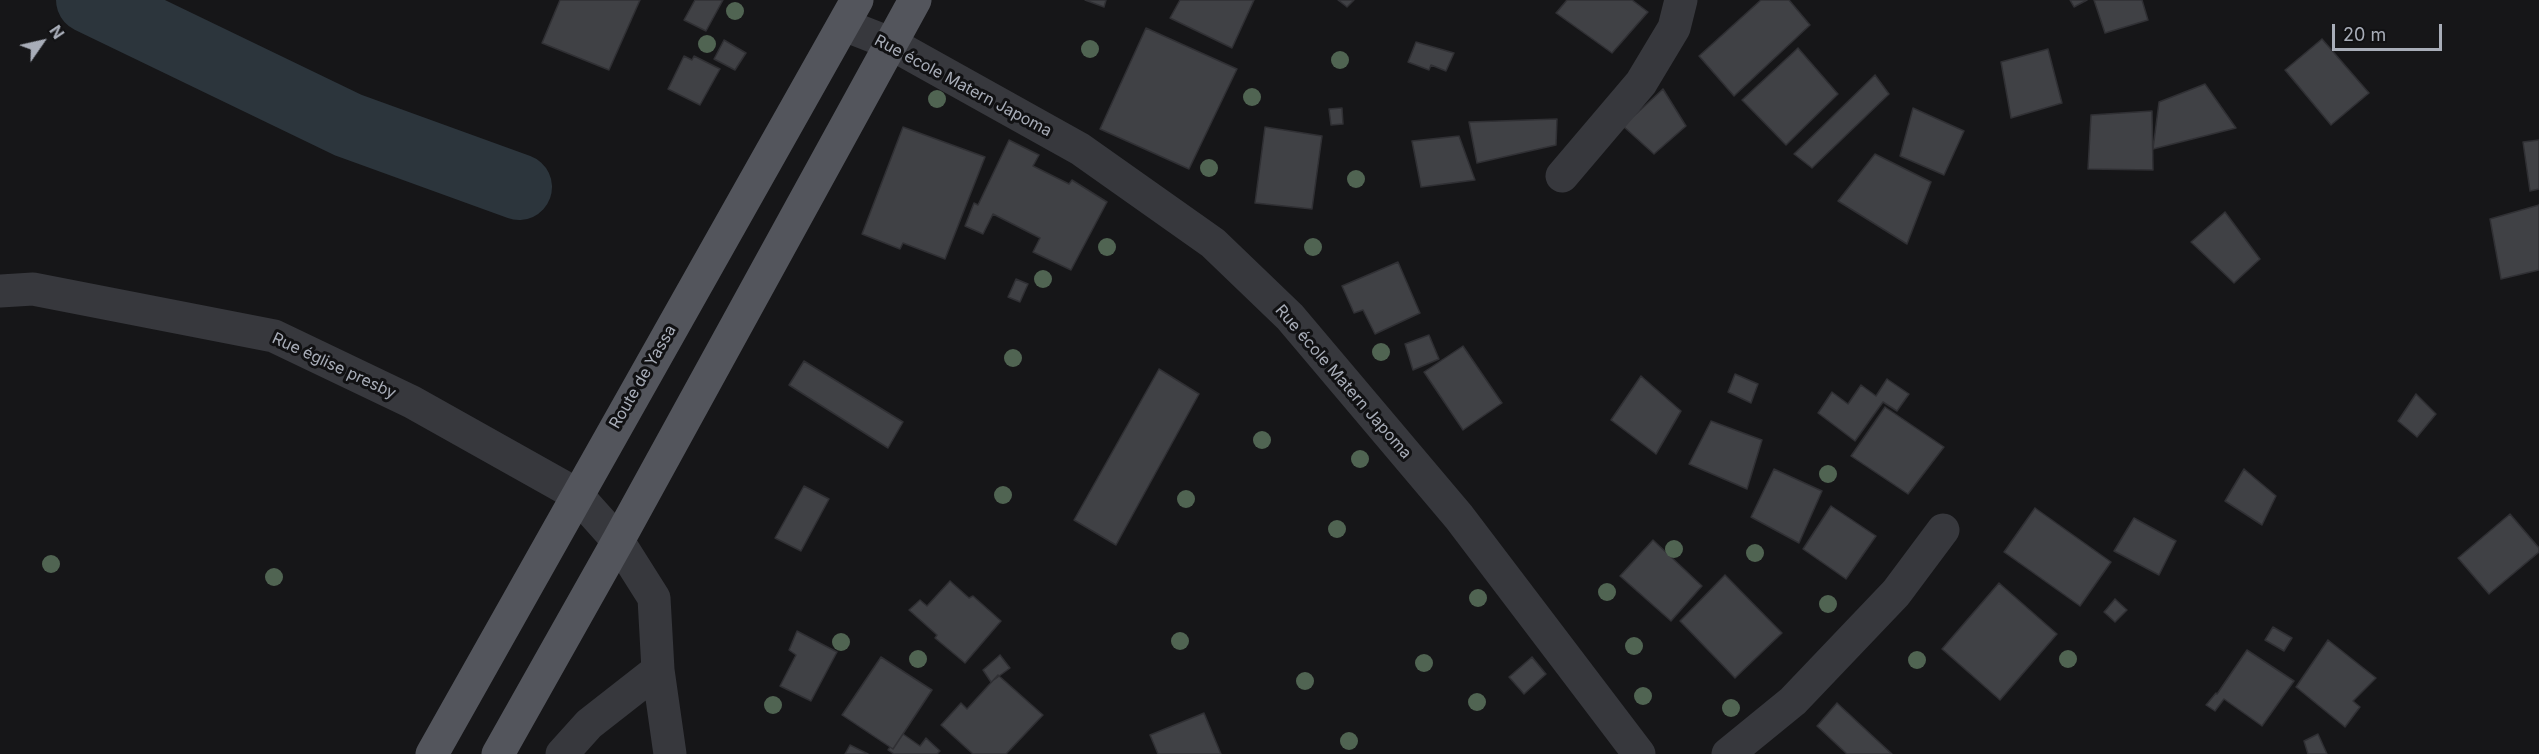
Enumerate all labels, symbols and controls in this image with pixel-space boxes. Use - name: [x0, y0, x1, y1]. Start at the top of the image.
- north arrow: [12, 12, 72, 72]
- scale bar: [2335, 12, 2444, 50]
- text: N: [45, 21, 69, 43]
- text: 20 m: [2343, 24, 2386, 45]
- street label: Rue école Matern Japoma: [871, 31, 1055, 141]
- street label: Rue école Matern Japoma: [1271, 301, 1415, 463]
- street label: Route de Yassa: [606, 322, 680, 432]
- street label: Rue église presby: [269, 329, 399, 403]

